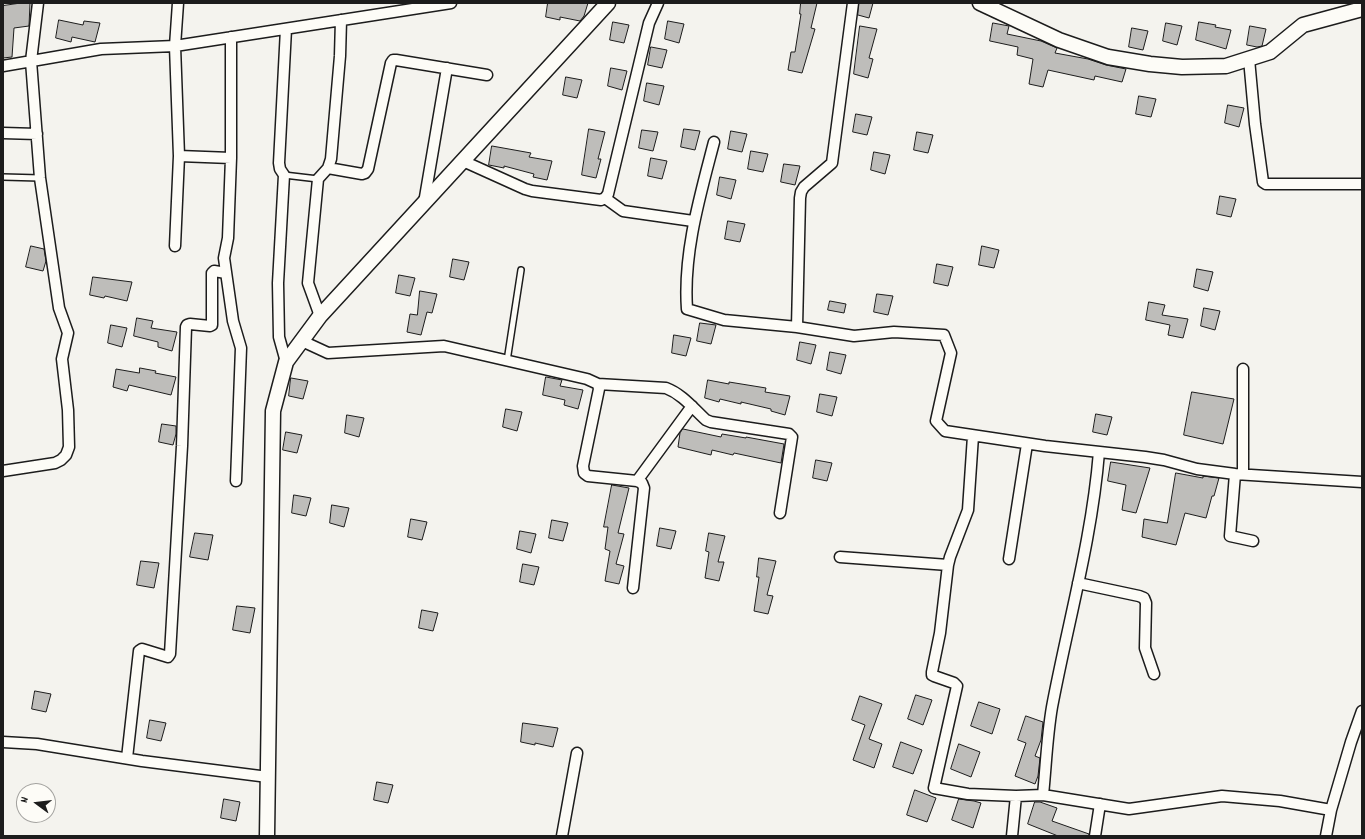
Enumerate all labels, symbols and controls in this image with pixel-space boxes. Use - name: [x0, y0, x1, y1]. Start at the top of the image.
- north arrow: [16, 783, 56, 823]
- text: N: [17, 795, 34, 805]

